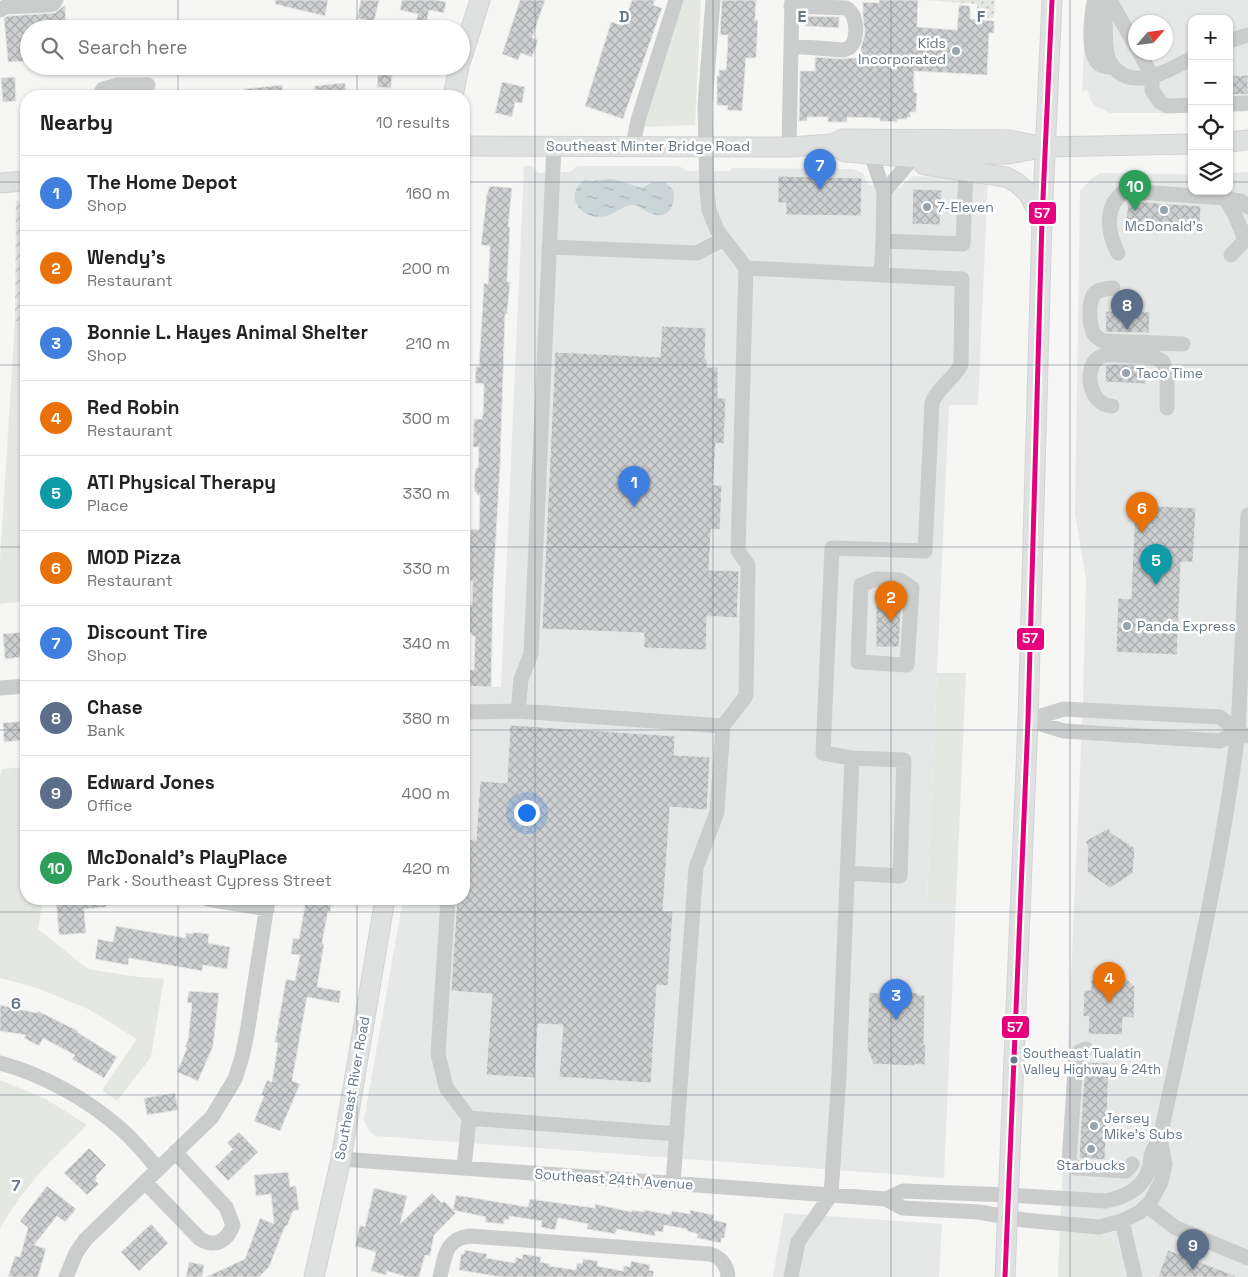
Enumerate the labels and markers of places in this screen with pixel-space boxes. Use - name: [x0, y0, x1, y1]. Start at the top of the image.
- place label: Kids Incorporated: [858, 34, 946, 68]
- marker: Kids Incorporated: [950, 45, 962, 57]
- pin: 7: [804, 149, 836, 190]
- pin: 10: [1119, 170, 1151, 211]
- place label: 7-Eleven: [937, 198, 994, 216]
- marker: 7-Eleven: [921, 201, 933, 213]
- marker: McDonald's: [1158, 204, 1170, 216]
- place label: McDonald's: [1125, 217, 1203, 235]
- pin: 8: [1111, 289, 1143, 330]
- place label: Taco Time: [1136, 364, 1203, 382]
- marker: Taco Time: [1120, 367, 1132, 379]
- pin: 1: [618, 466, 650, 507]
- pin: 6: [1126, 492, 1158, 533]
- pin: 5: [1140, 544, 1172, 585]
- pin: 2: [875, 581, 907, 622]
- place label: Panda Express: [1137, 617, 1236, 635]
- marker: Panda Express: [1121, 620, 1133, 632]
- pin: 4: [1093, 962, 1125, 1003]
- pin: 3: [880, 979, 912, 1020]
- place label: Southeast Tualatin Valley Highway & 24th: [1023, 1045, 1161, 1078]
- marker: Southeast Tualatin Valley Highway & 24th: [1009, 1055, 1019, 1065]
- place label: Jersey Mike's Subs: [1104, 1109, 1183, 1143]
- marker: Jersey Mike's Subs: [1088, 1120, 1100, 1132]
- marker: Starbucks: [1085, 1143, 1097, 1155]
- place label: Starbucks: [1057, 1156, 1126, 1174]
- pin: 9: [1177, 1229, 1209, 1270]

